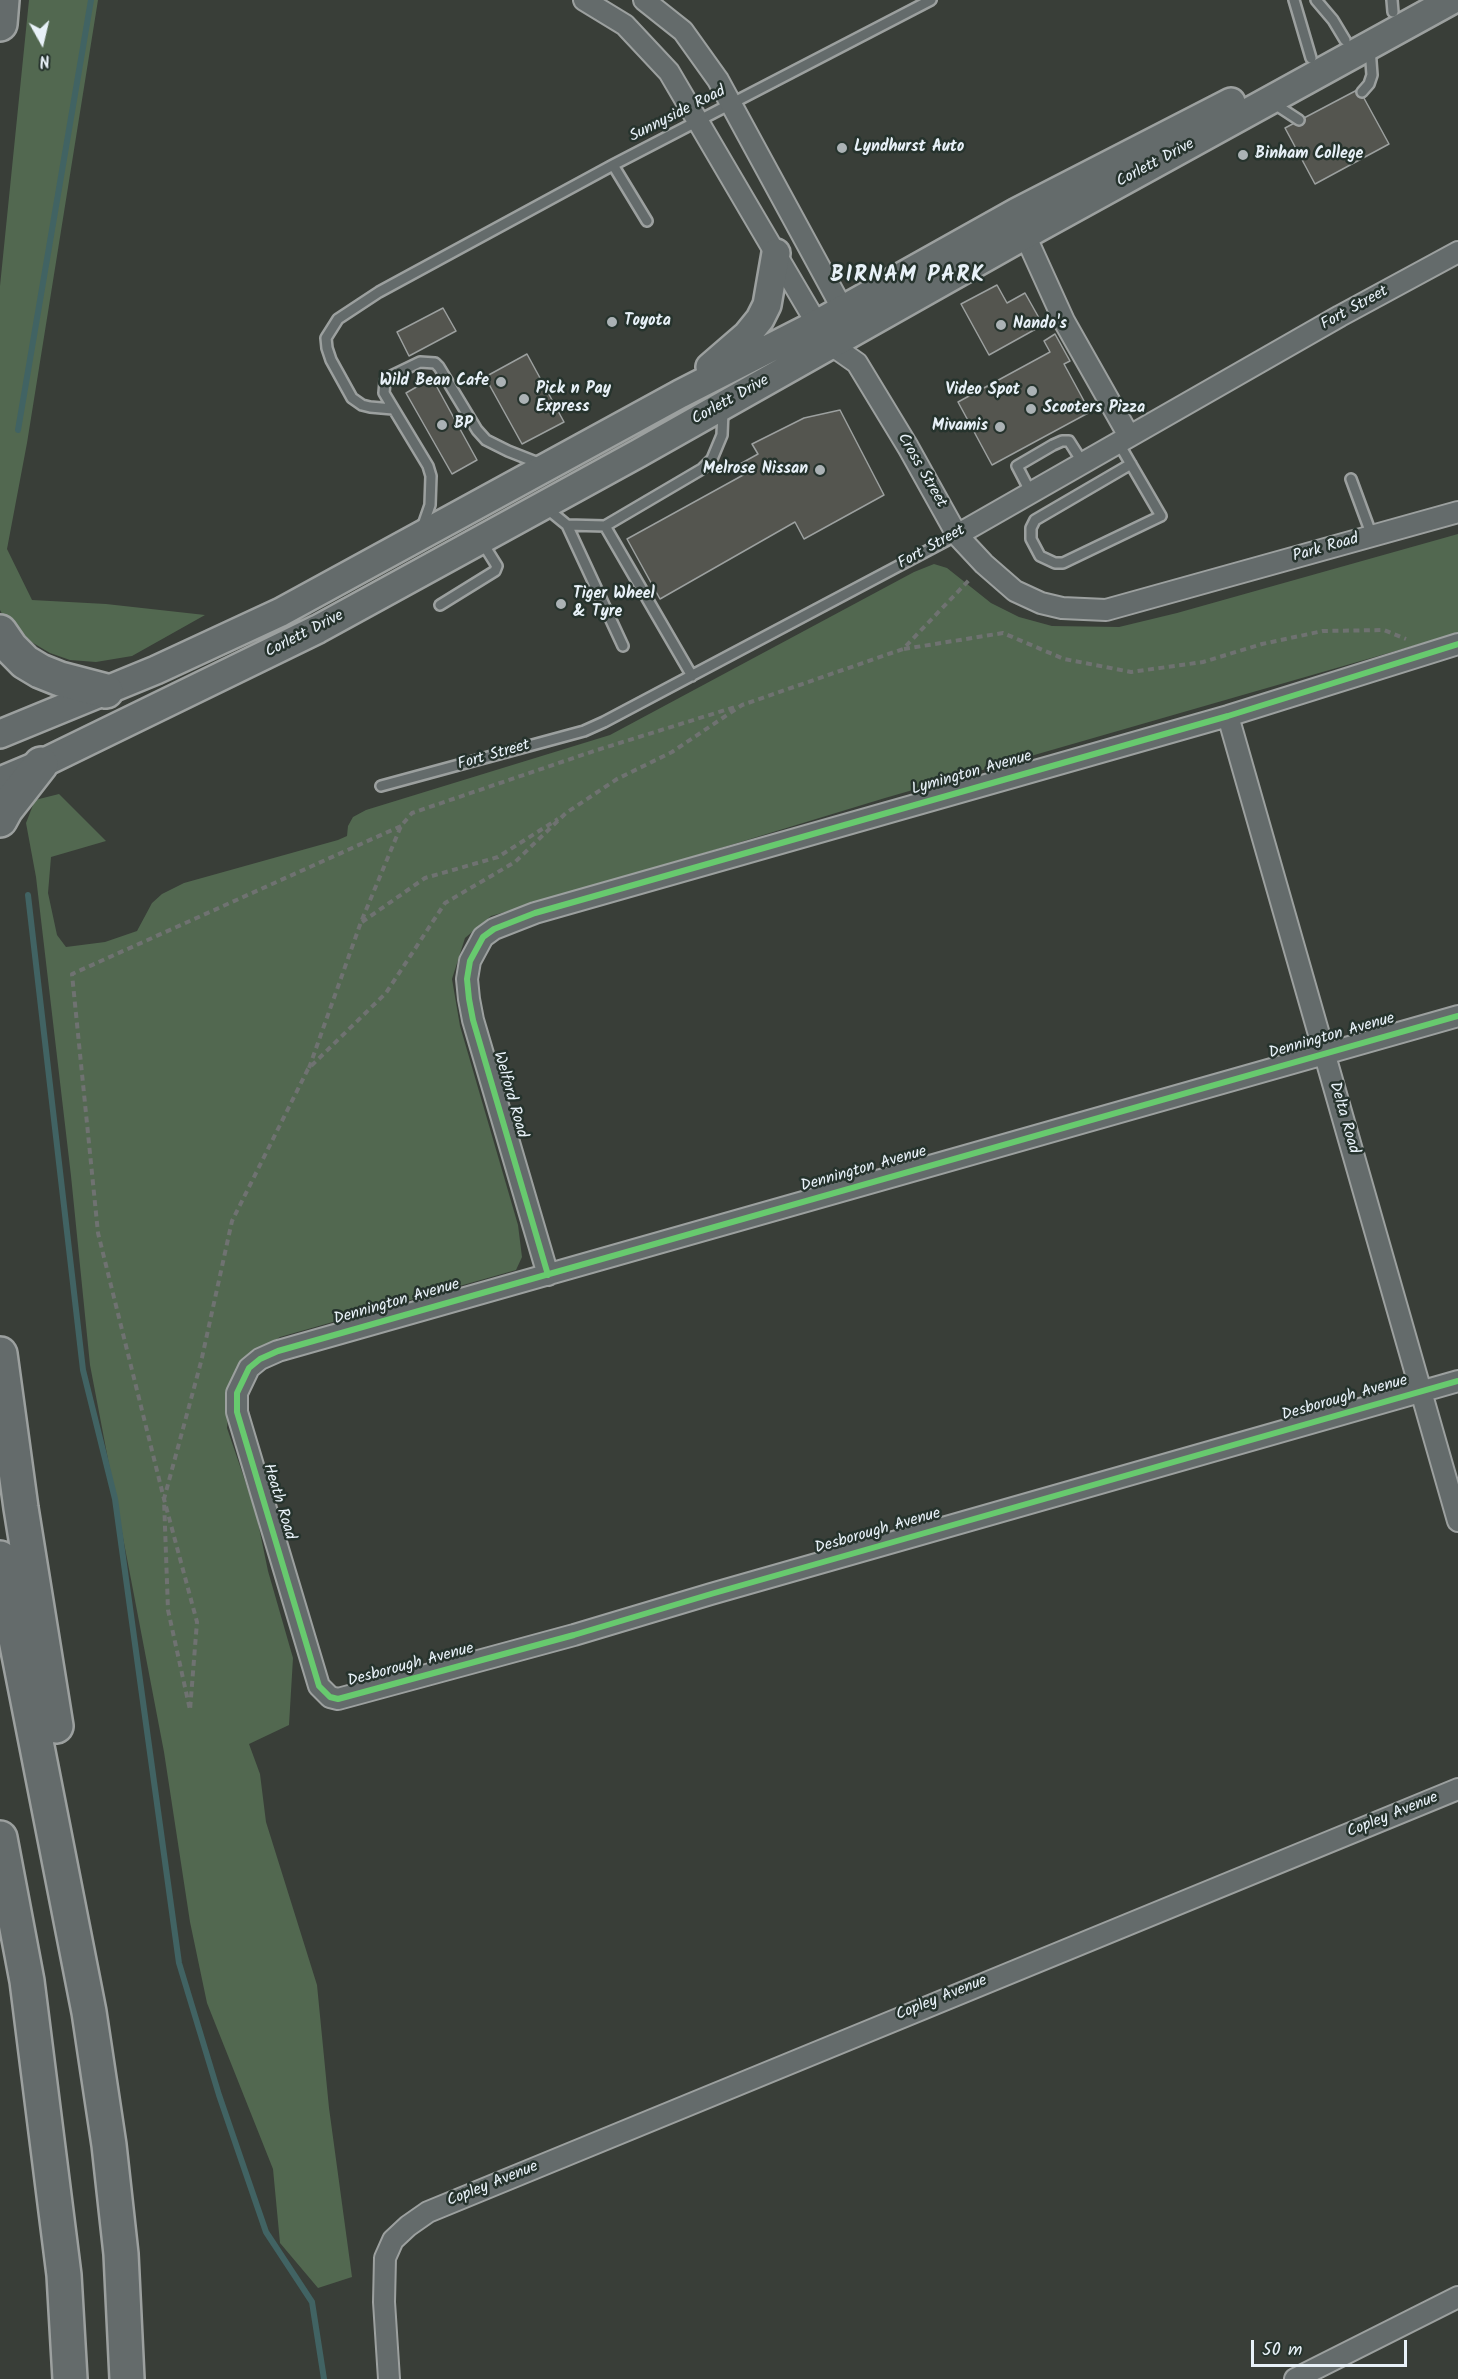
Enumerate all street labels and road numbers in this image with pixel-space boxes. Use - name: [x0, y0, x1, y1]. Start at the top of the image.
- street label: Sunnyside Road: [627, 83, 729, 147]
- street label: Corlett Drive: [1114, 135, 1198, 193]
- street label: Fort Street: [1318, 283, 1392, 335]
- street label: Corlett Drive: [689, 372, 773, 430]
- street label: Cross Street: [892, 430, 950, 512]
- street label: Fort Street: [895, 522, 969, 574]
- street label: Park Road: [1291, 530, 1361, 568]
- street label: Corlett Drive: [263, 607, 347, 663]
- street label: Fort Street: [456, 737, 532, 775]
- street label: Lymington Avenue: [910, 748, 1034, 800]
- street label: Dennington Avenue: [1267, 1010, 1397, 1064]
- street label: Welford Road: [488, 1050, 530, 1140]
- street label: Delta Road: [1324, 1080, 1362, 1156]
- street label: Dennington Avenue: [799, 1143, 929, 1197]
- street label: Dennington Avenue: [332, 1276, 462, 1330]
- street label: Desborough Avenue: [1280, 1372, 1410, 1426]
- street label: Heath Road: [257, 1462, 299, 1542]
- street label: Desborough Avenue: [813, 1505, 943, 1559]
- street label: Desborough Avenue: [346, 1640, 476, 1692]
- street label: Copley Avenue: [1345, 1789, 1441, 1843]
- street label: Copley Avenue: [894, 1972, 990, 2026]
- street label: Copley Avenue: [445, 2158, 541, 2212]

